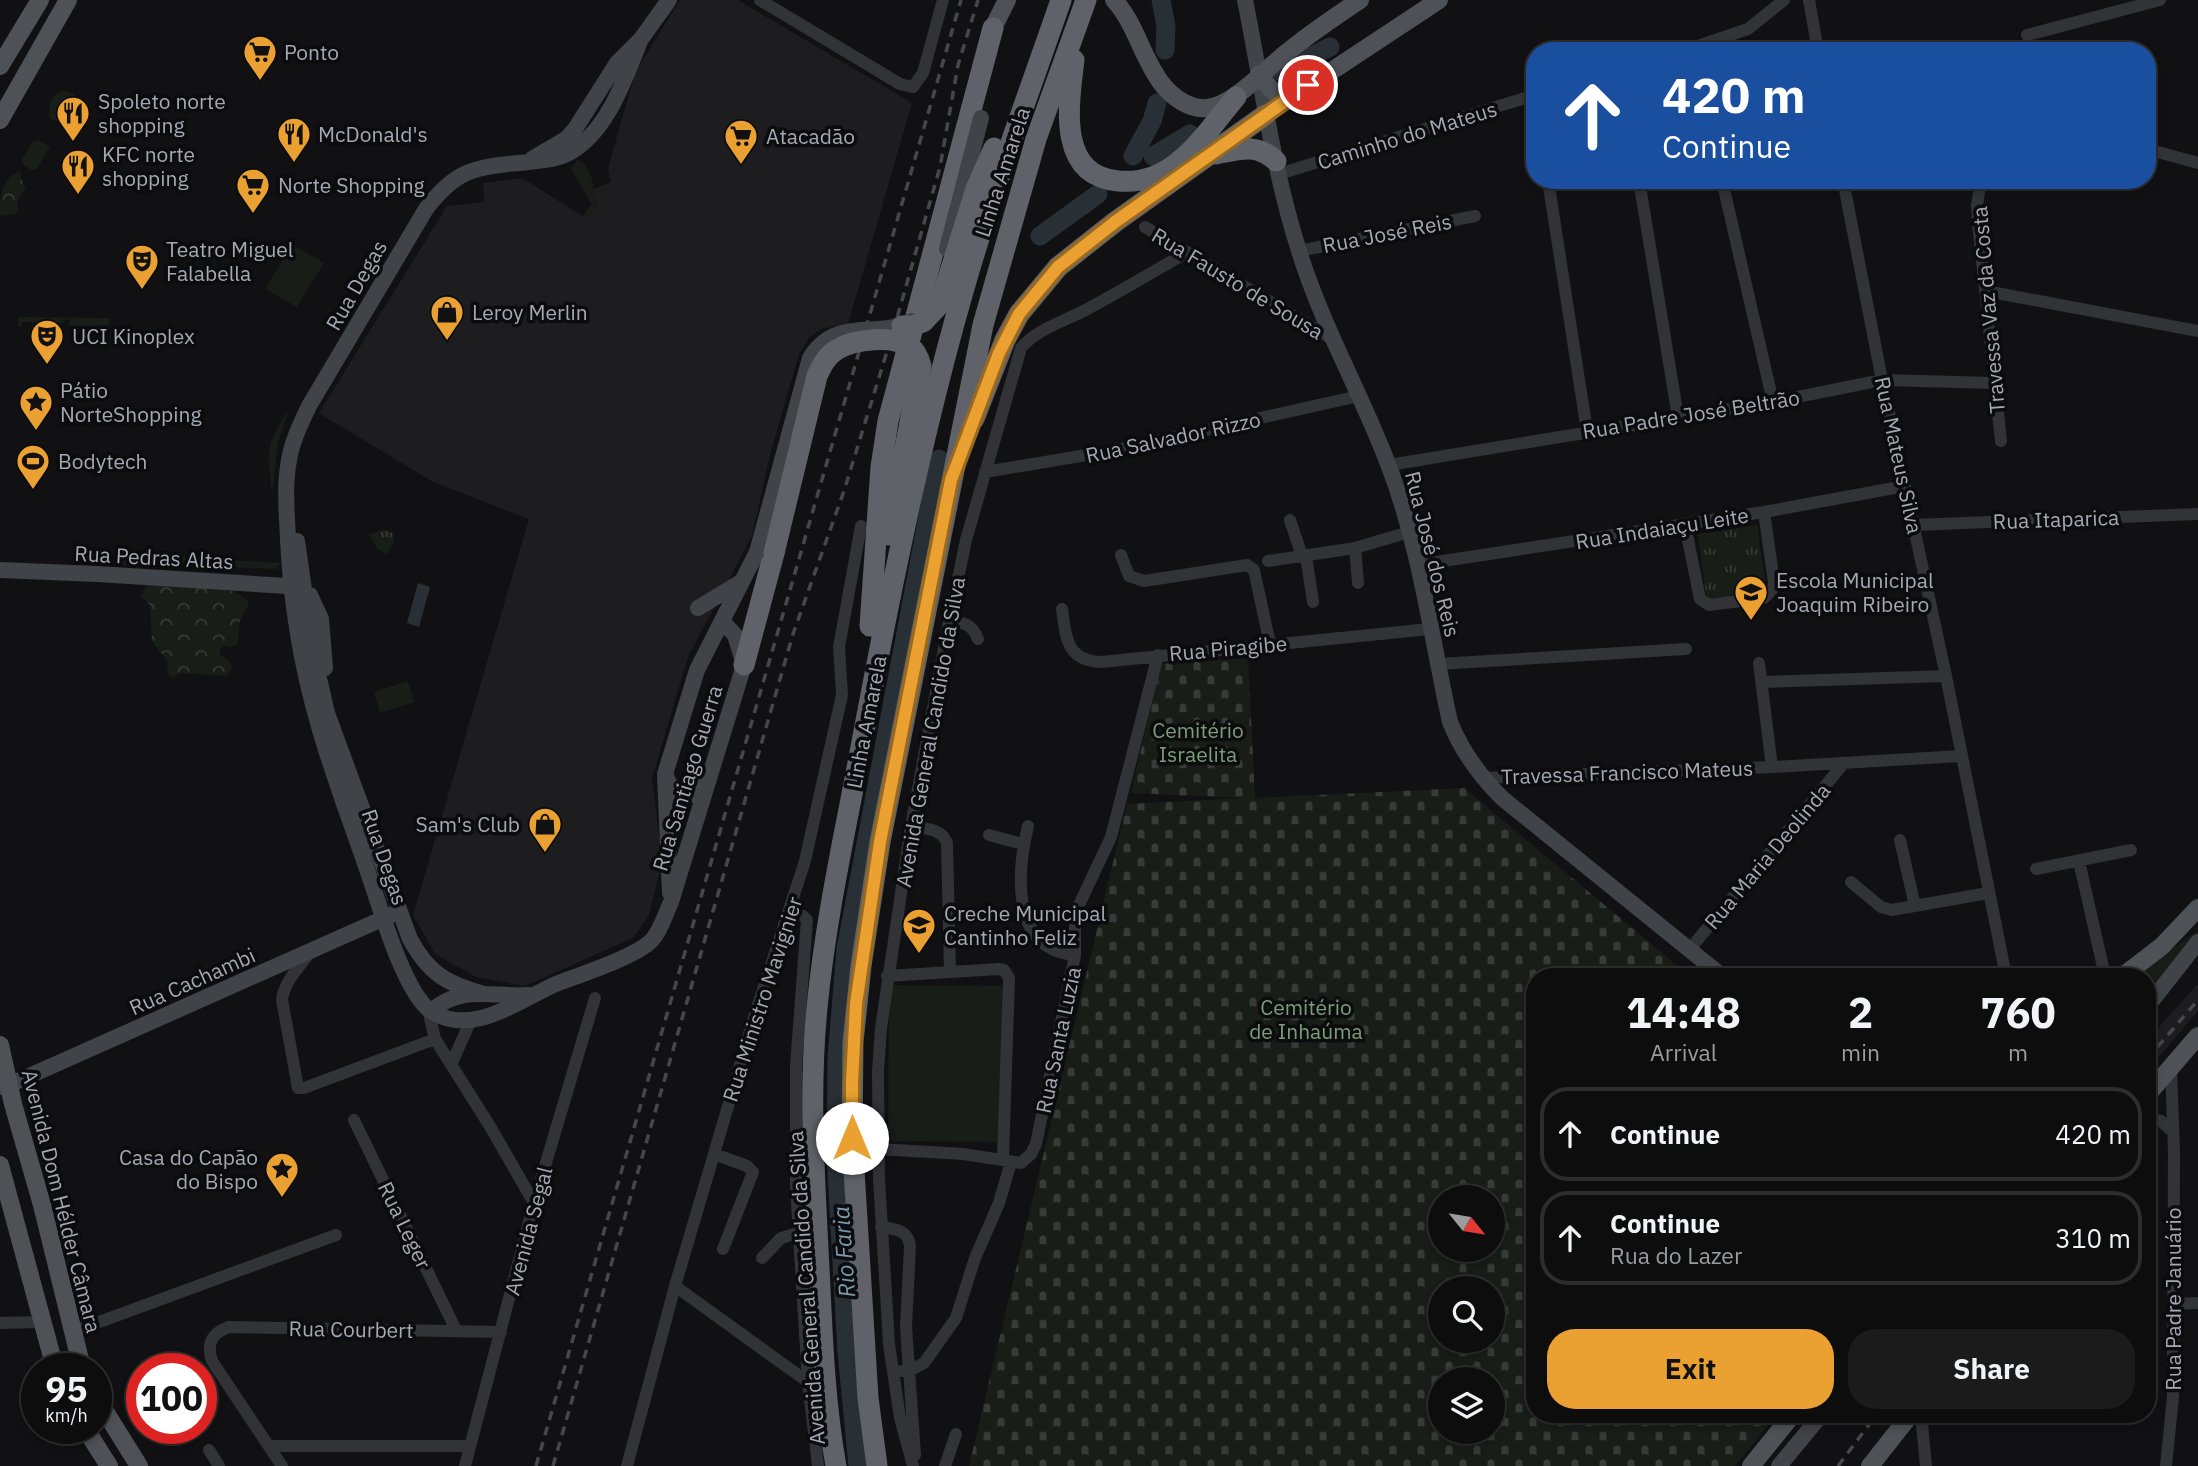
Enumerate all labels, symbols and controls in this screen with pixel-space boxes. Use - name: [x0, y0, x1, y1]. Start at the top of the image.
- supermarket icon: Ponto: [241, 33, 279, 82]
- place label: Ponto: [284, 38, 339, 66]
- pin: [1278, 55, 1338, 115]
- text: 420 m: [1662, 63, 1806, 126]
- icon: arrive: [1289, 66, 1327, 104]
- icon: ahead: [1547, 70, 1638, 161]
- place label: Spoleto norte shopping: [98, 87, 226, 139]
- restaurant icon: Spoleto norte shopping: [54, 94, 92, 143]
- street label: Caminho do Mateus: [1314, 94, 1500, 176]
- street label: Linha Amarela: [968, 104, 1036, 240]
- restaurant icon: McDonald's: [275, 115, 313, 164]
- supermarket icon: Atacadão: [722, 117, 760, 166]
- place label: McDonald's: [318, 120, 428, 148]
- place label: Atacadão: [766, 122, 855, 150]
- text: Continue: [1662, 125, 1791, 167]
- place label: KFC norte shopping: [102, 140, 195, 192]
- restaurant icon: KFC norte shopping: [59, 147, 97, 196]
- supermarket icon: Norte Shopping: [234, 166, 272, 215]
- place label: Norte Shopping: [278, 171, 425, 199]
- street label: Travessa Vaz da Costa: [1965, 205, 2011, 415]
- street label: Rua José Reis: [1320, 207, 1454, 259]
- street label: Rua Fausto de Sousa: [1147, 221, 1329, 345]
- place label: Teatro Miguel Falabella: [166, 235, 294, 287]
- street label: Rua Degas: [319, 235, 393, 335]
- theatre icon: Teatro Miguel Falabella: [123, 242, 161, 291]
- shop icon: Leroy Merlin: [428, 293, 466, 342]
- place label: Leroy Merlin: [472, 298, 588, 326]
- theatre icon: UCI Kinoplex: [28, 317, 66, 366]
- place label: UCI Kinoplex: [72, 322, 195, 350]
- street label: Rua Mateus Silva: [1869, 374, 1929, 536]
- place label: Pátio NorteShopping: [60, 376, 202, 428]
- place icon: Pátio NorteShopping: [17, 383, 55, 432]
- street label: Rua Padre José Beltrão: [1580, 383, 1802, 445]
- street label: Rua Salvador Rizzo: [1083, 405, 1263, 469]
- sports icon: Bodytech: [14, 442, 52, 491]
- place label: Bodytech: [58, 447, 147, 475]
- street label: Rua José dos Reis: [1399, 468, 1467, 640]
- street label: Rua Indaiaçu Leite: [1573, 500, 1751, 556]
- street label: Rua Itaparica: [1992, 503, 2120, 535]
- street label: Rua Pedras Altas: [74, 539, 234, 575]
- place label: Escola Municipal Joaquim Ribeiro: [1776, 566, 1934, 618]
- school or university icon: Escola Municipal Joaquim Ribeiro: [1732, 573, 1770, 622]
- street label: Avenida General Candido da Silva: [889, 575, 971, 889]
- street label: Rua Piragibe: [1168, 629, 1288, 667]
- street label: Linha Amarela: [839, 653, 893, 791]
- street label: Rua Santiago Guerra: [645, 682, 729, 874]
- park label: Cemitério Israelita: [1152, 716, 1244, 768]
- street label: Travessa Francisco Mateus: [1500, 754, 1754, 790]
- street label: Rua Maria Deolinda: [1698, 777, 1836, 935]
- street label: Rua Degas: [356, 805, 414, 909]
- shop icon: Sam's Club: [526, 805, 564, 854]
- place label: Sam's Club: [415, 810, 520, 838]
- street label: Rua Ministro Mavignier: [716, 893, 808, 1105]
- place label: Creche Municipal Cantinho Feliz: [944, 899, 1107, 951]
- school or university icon: Creche Municipal Cantinho Feliz: [900, 906, 938, 955]
- street label: Rua Cachambi: [125, 941, 259, 1021]
- street label: Rua Santa Luzia: [1029, 964, 1087, 1116]
- text: 14:48: [1626, 985, 1741, 1040]
- text: 2: [1848, 985, 1873, 1040]
- text: 760: [1980, 985, 2056, 1040]
- park label: Cemitério de Inhaúma: [1249, 993, 1363, 1045]
- text: Arrival: [1650, 1037, 1717, 1067]
- text: min: [1841, 1037, 1880, 1067]
- text: m: [2008, 1037, 2028, 1067]
- street label: Avenida Dom Hélder Câmara: [16, 1066, 108, 1336]
- position arrow: [815, 1101, 889, 1175]
- icon: ahead: [1551, 1115, 1589, 1153]
- text: Continue: [1610, 1117, 1720, 1151]
- text: 420 m: [2055, 1117, 2131, 1151]
- street label: Avenida General Candido da Silva: [781, 1130, 831, 1446]
- place label: Casa do Capão do Bispo: [119, 1143, 258, 1195]
- place icon: Casa do Capão do Bispo: [263, 1150, 301, 1199]
- street label: Avenida Segal: [497, 1163, 559, 1298]
- street label: Rua Leger: [372, 1177, 438, 1273]
- north arrow: [1428, 1185, 1505, 1262]
- map controls: [1428, 1185, 1505, 1444]
- water label: Rio Faria: [825, 1205, 861, 1299]
- text: Continue: [1610, 1206, 1720, 1240]
- street label: Rua Padre Januário: [2159, 1207, 2187, 1391]
- icon: ahead: [1551, 1219, 1589, 1257]
- text: 310 m: [2055, 1221, 2131, 1255]
- text: Rua do Lazer: [1610, 1240, 1742, 1270]
- button: search: [1428, 1276, 1505, 1353]
- street label: Rua Courbert: [288, 1314, 414, 1344]
- button: Exit: [1547, 1329, 1834, 1409]
- button: Share: [1848, 1329, 2135, 1409]
- speed limit sign: 100: [126, 1353, 217, 1444]
- text: 95: [45, 1366, 88, 1412]
- button: layers: [1428, 1367, 1505, 1444]
- text: km/h: [45, 1404, 88, 1427]

